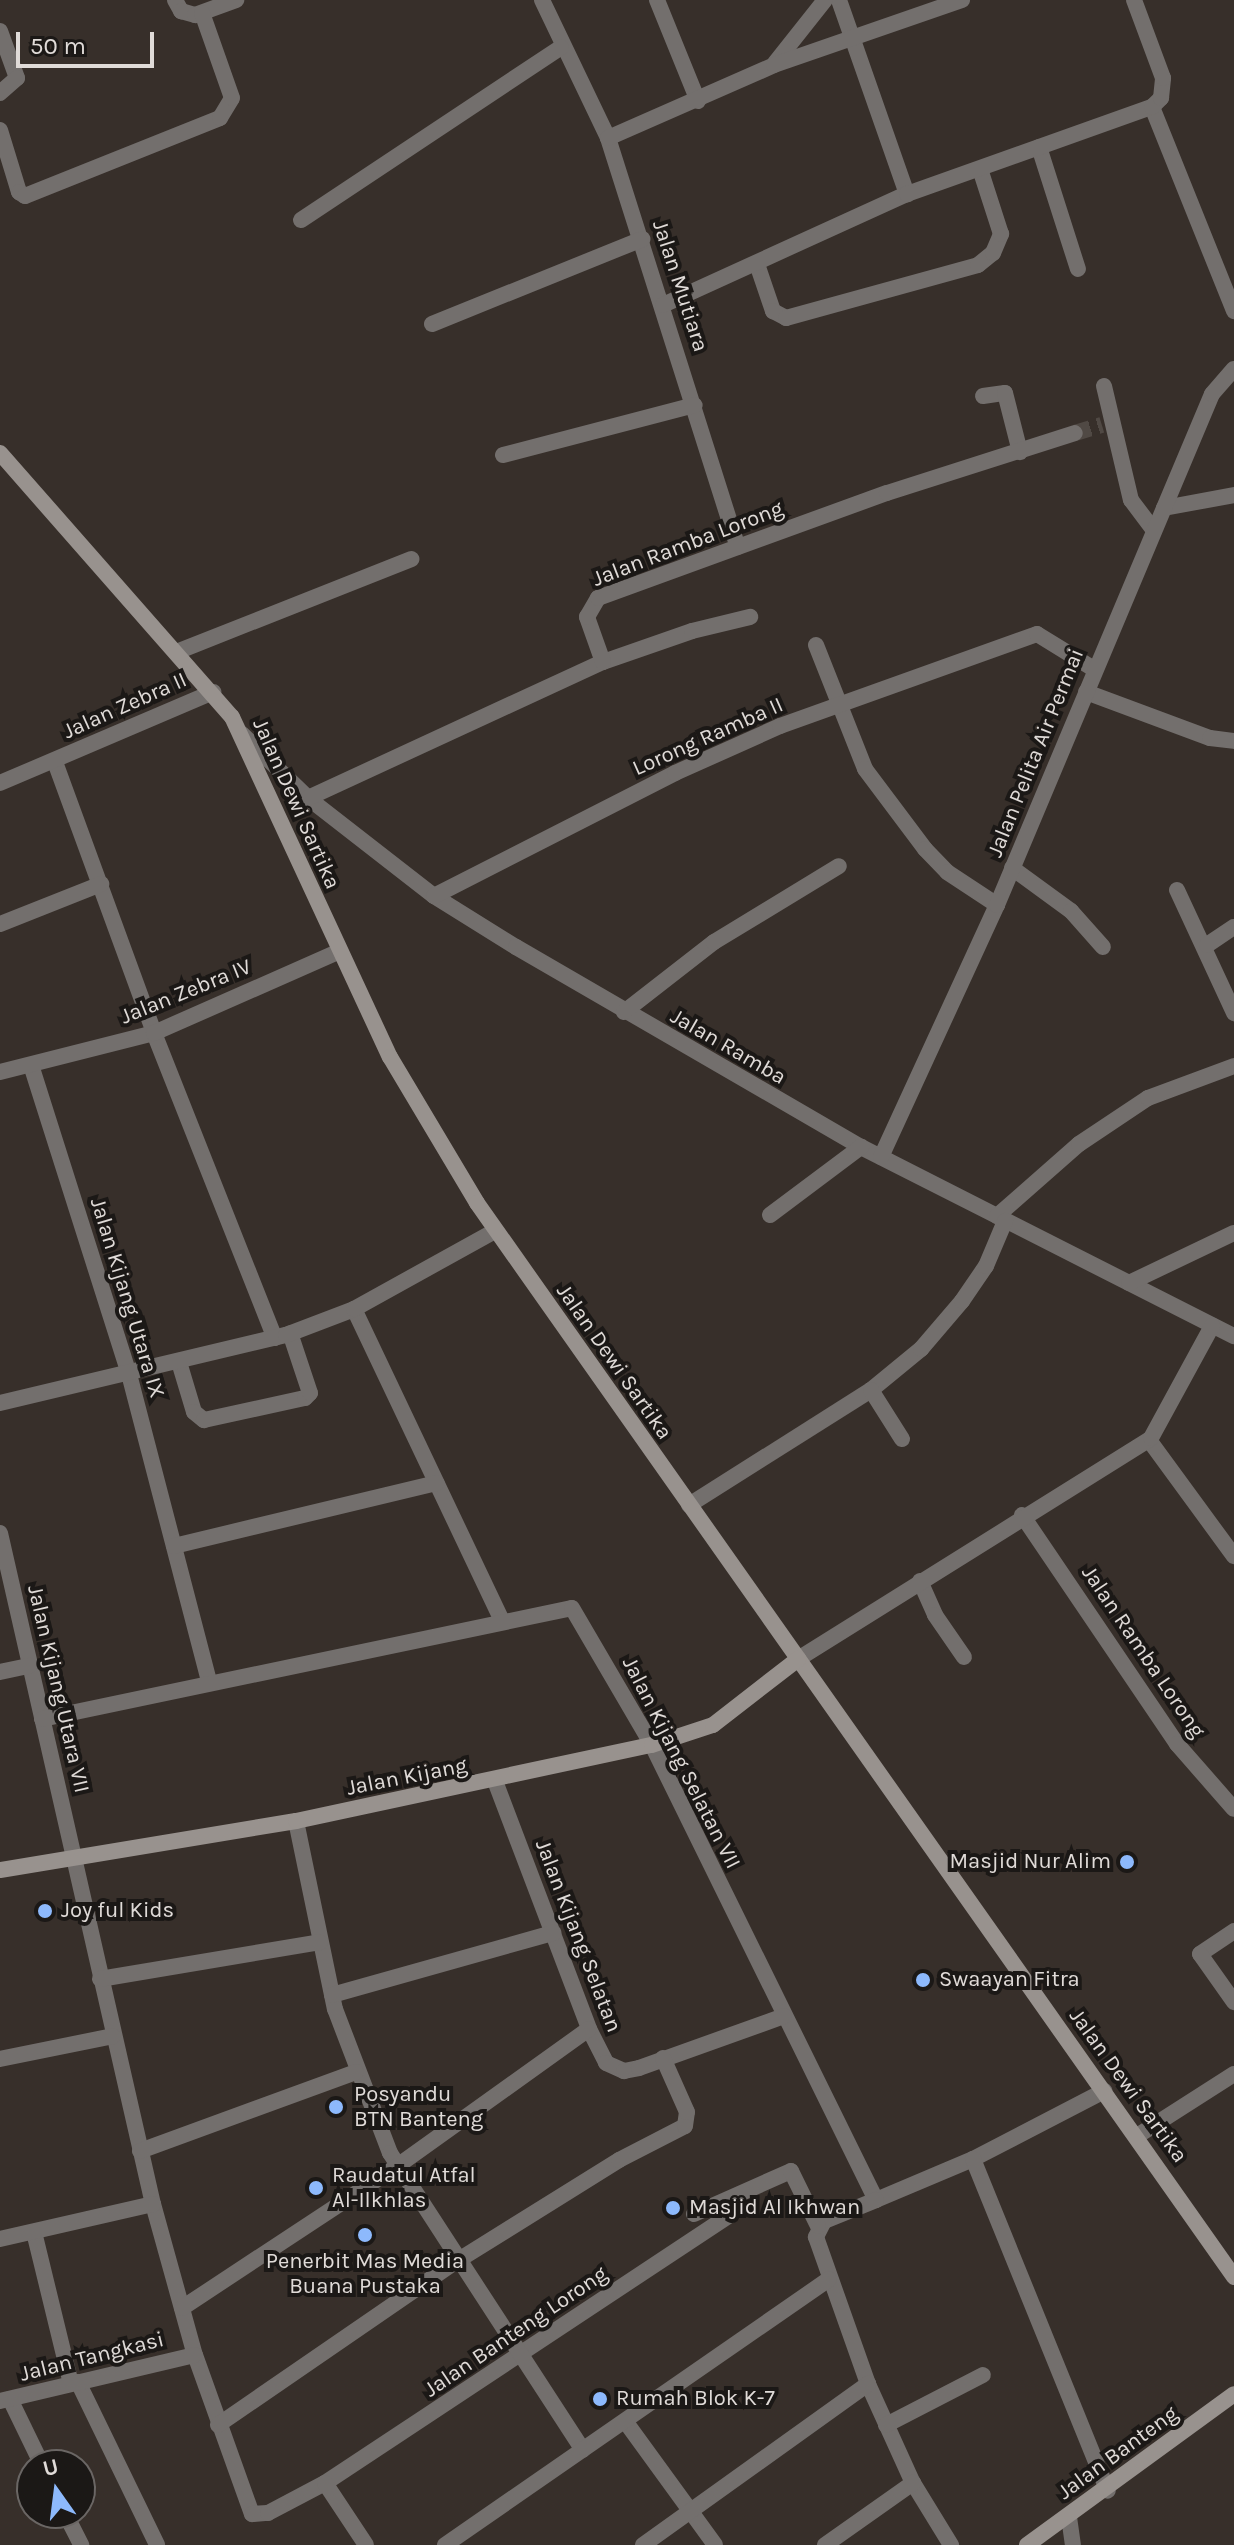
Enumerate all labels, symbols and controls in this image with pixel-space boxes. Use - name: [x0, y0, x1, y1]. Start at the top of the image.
- scale bar: [20, 16, 158, 66]
- text: 50 m: [30, 32, 86, 60]
- street label: Jalan Mutiara: [646, 217, 714, 355]
- street label: Jalan Ramba Lorong: [589, 495, 787, 593]
- street label: Jalan Pelita Air Permai: [982, 645, 1090, 861]
- street label: Jalan Zebra II: [59, 667, 191, 745]
- street label: Lorong Ramba II: [629, 692, 787, 782]
- street label: Jalan Dewi Sartika: [247, 715, 345, 893]
- street label: Jalan Zebra IV: [117, 954, 255, 1030]
- street label: Jalan Ramba: [666, 1003, 790, 1091]
- street label: Jalan Kijang Utara IX: [84, 1195, 170, 1401]
- street label: Jalan Dewi Sartika: [550, 1279, 678, 1445]
- street label: Jalan Ramba Lorong: [1076, 1561, 1210, 1743]
- street label: Jalan Kijang Utara VII: [21, 1583, 95, 1795]
- street label: Jalan Kijang Selatan VII: [616, 1653, 746, 1873]
- street label: Jalan Kijang: [344, 1752, 470, 1802]
- street label: Jalan Kijang Selatan: [529, 1836, 627, 2036]
- place label: Masjid Nur Alim: [949, 1849, 1111, 1875]
- marker: Masjid Nur Alim: [1118, 1853, 1136, 1871]
- place label: Joy ful Kids: [61, 1898, 174, 1924]
- marker: Joy ful Kids: [36, 1902, 54, 1920]
- place label: Swaayan Fitra: [939, 1967, 1080, 1993]
- marker: Swaayan Fitra: [914, 1971, 932, 1989]
- street label: Jalan Dewi Sartika: [1063, 2004, 1193, 2168]
- place label: Posyandu BTN Banteng: [354, 2081, 483, 2132]
- marker: Posyandu BTN Banteng: [325, 2096, 347, 2118]
- place label: Raudatul Atfal Al-Ilkhlas: [332, 2162, 476, 2214]
- marker: Raudatul Atfal Al-Ilkhlas: [307, 2179, 325, 2197]
- place label: Masjid Al Ikhwan: [689, 2195, 860, 2221]
- marker: Masjid Al Ikhwan: [664, 2199, 682, 2217]
- marker: Penerbit Mas Media Buana Pustaka: [356, 2226, 374, 2244]
- place label: Penerbit Mas Media Buana Pustaka: [266, 2248, 464, 2300]
- street label: Jalan Banteng Lorong: [419, 2261, 613, 2403]
- street label: Jalan Tangkasi: [17, 2326, 167, 2388]
- place label: Rumah Blok K-7: [616, 2386, 775, 2412]
- marker: Rumah Blok K-7: [591, 2390, 609, 2408]
- street label: Jalan Banteng: [1053, 2401, 1183, 2505]
- north arrow: [16, 2449, 96, 2529]
- text: U: [40, 2453, 61, 2482]

